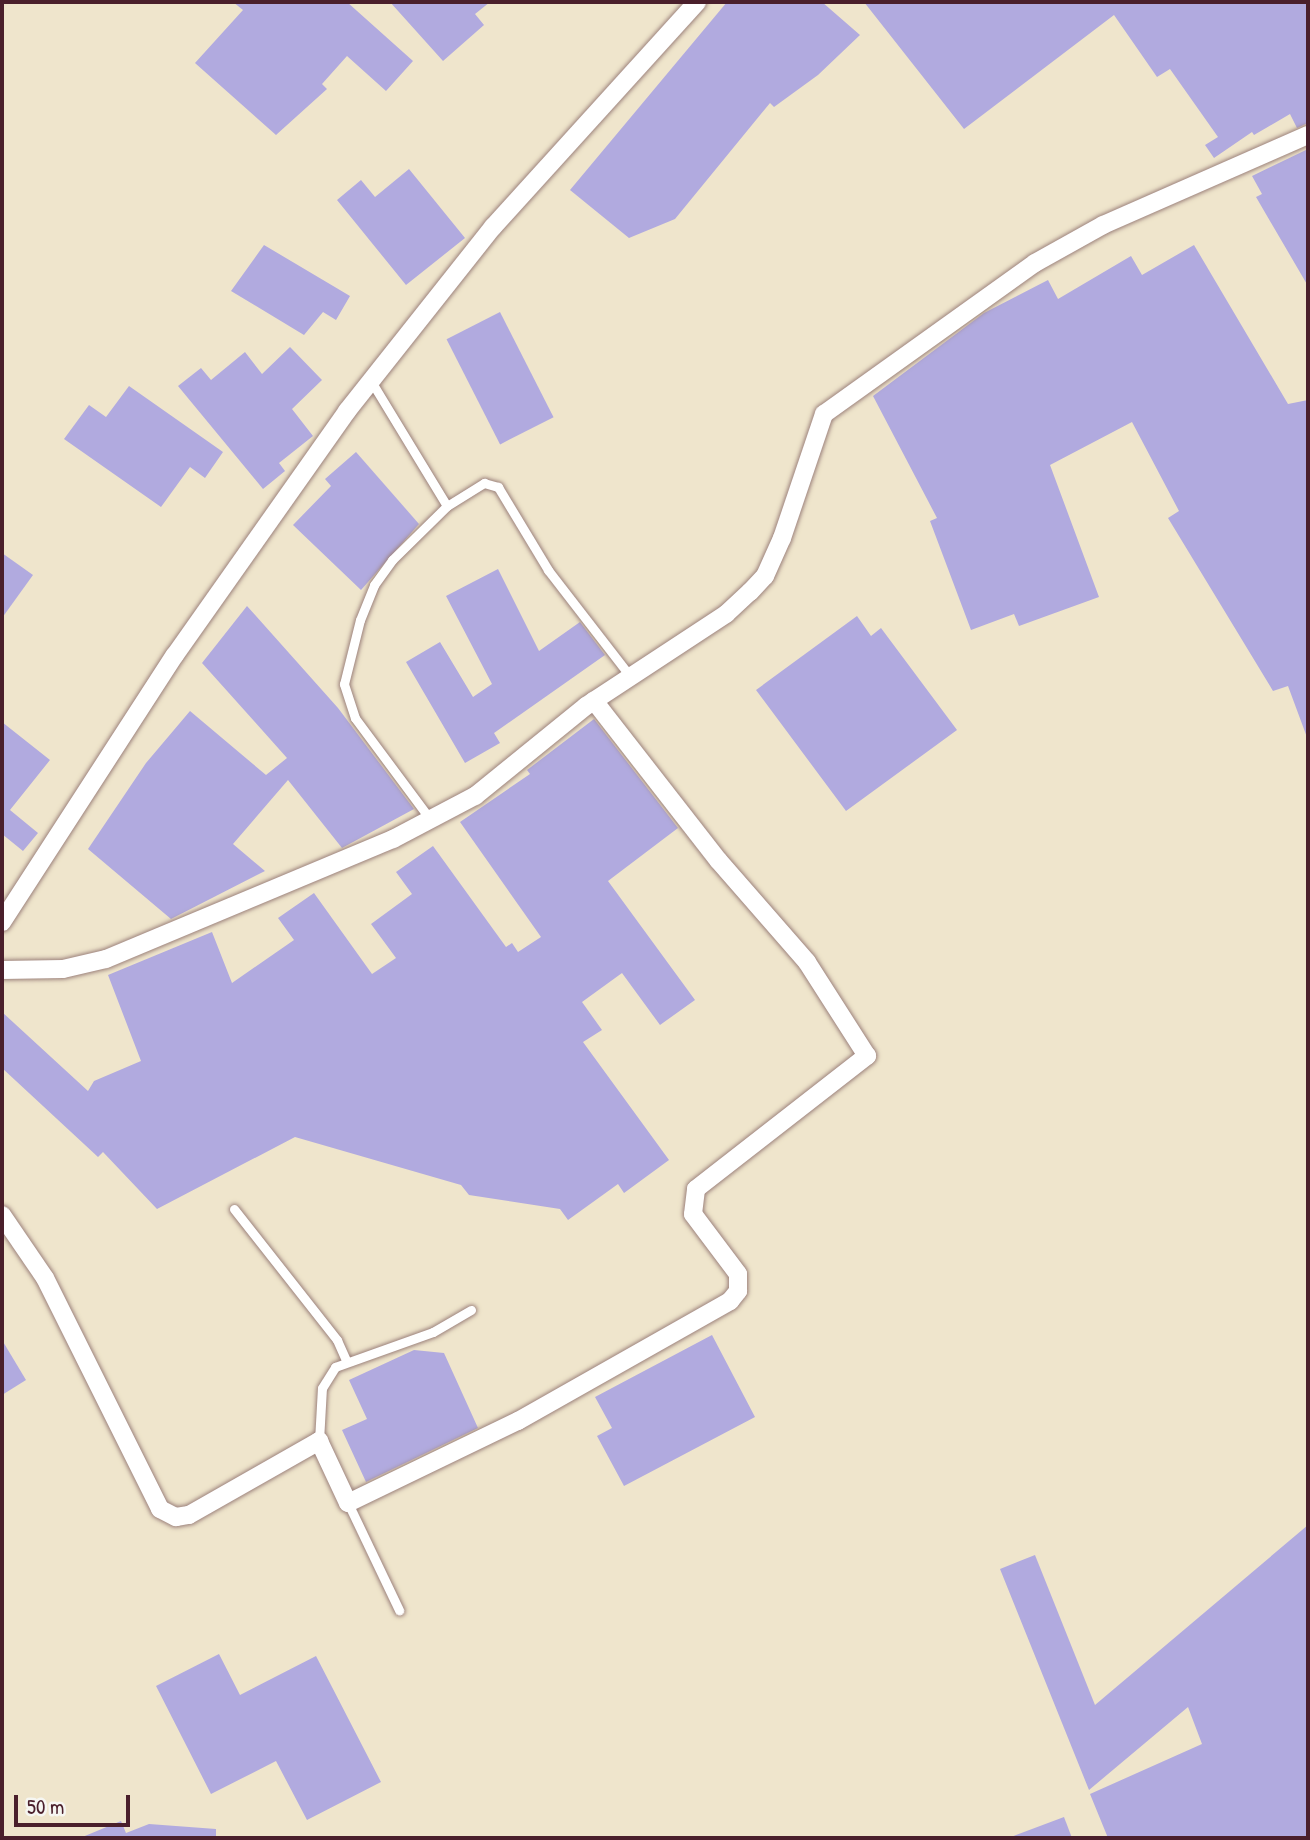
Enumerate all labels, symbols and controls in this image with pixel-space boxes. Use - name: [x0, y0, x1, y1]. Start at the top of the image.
- scale bar: [18, 1780, 133, 1824]
- text: 50 m: [27, 1792, 64, 1821]

